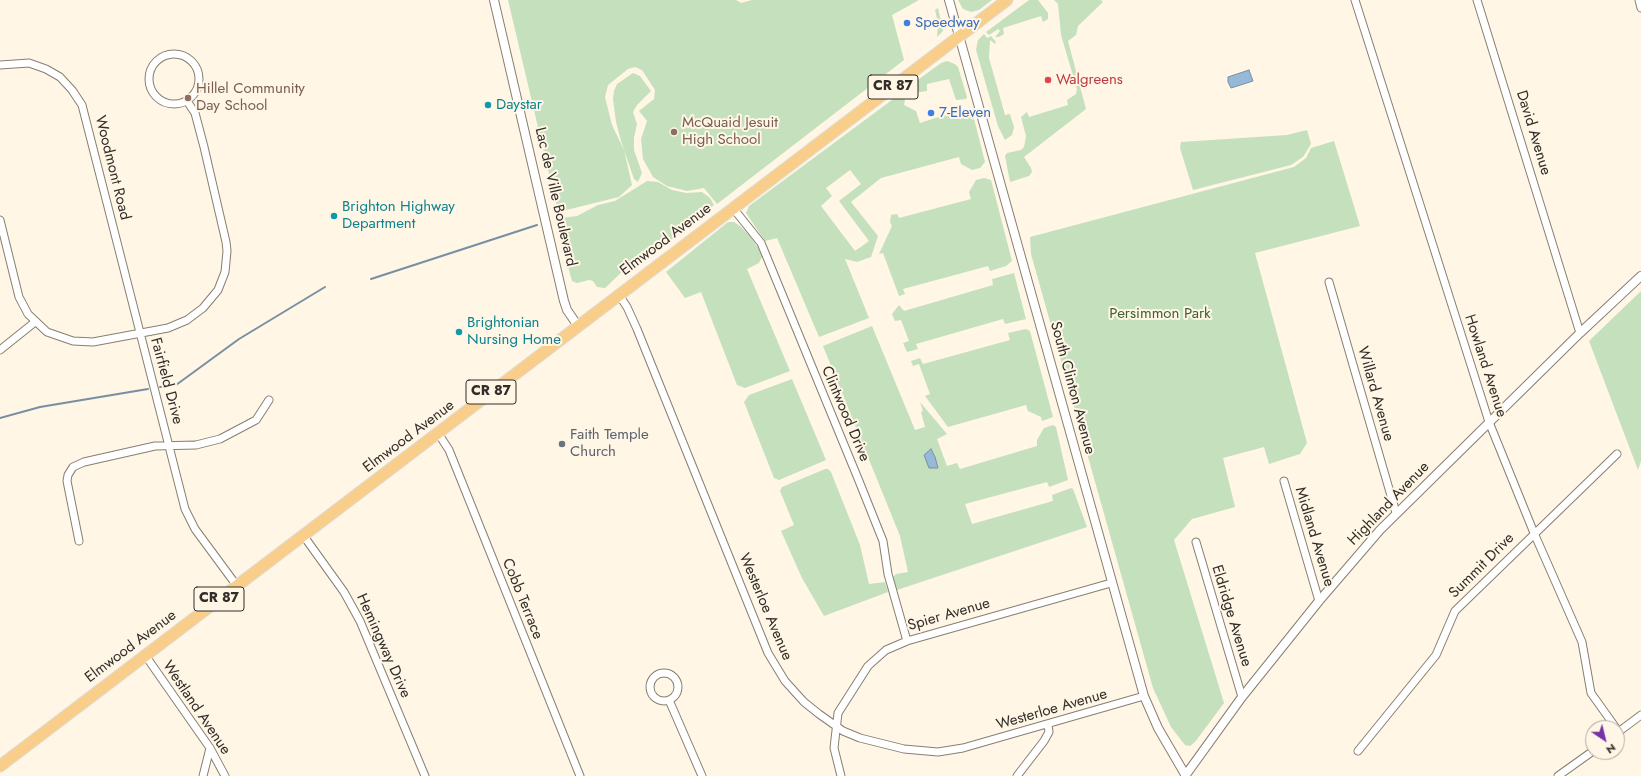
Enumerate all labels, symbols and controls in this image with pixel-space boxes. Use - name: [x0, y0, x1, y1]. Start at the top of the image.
- place label: Speedway: [915, 14, 980, 32]
- marker: Speedway: [902, 18, 912, 28]
- place label: Walgreens: [1056, 71, 1123, 89]
- road number: CR 87: [868, 75, 918, 99]
- marker: Walgreens: [1043, 75, 1053, 85]
- place label: Hillel Community Day School: [196, 80, 305, 115]
- street label: David Avenue: [1512, 88, 1554, 178]
- marker: Hillel Community Day School: [183, 93, 193, 103]
- place label: Daystar: [496, 96, 542, 114]
- marker: Daystar: [483, 100, 493, 110]
- place label: 7-Eleven: [939, 104, 991, 122]
- marker: 7-Eleven: [926, 108, 936, 118]
- street label: Woodmont Road: [90, 114, 134, 222]
- place label: McQuaid Jesuit High School: [682, 114, 778, 149]
- street label: Lac de Ville Boulevard: [530, 126, 580, 268]
- marker: McQuaid Jesuit High School: [669, 127, 679, 137]
- place label: Brighton Highway Department: [342, 198, 455, 233]
- street label: Elmwood Avenue: [617, 200, 715, 280]
- marker: Brighton Highway Department: [329, 211, 339, 221]
- park label: Persimmon Park: [1109, 305, 1211, 323]
- street label: Howland Avenue: [1460, 312, 1510, 420]
- place label: Brightonian Nursing Home: [467, 314, 561, 349]
- street label: South Clinton Avenue: [1046, 320, 1098, 456]
- marker: Brightonian Nursing Home: [454, 327, 464, 337]
- street label: Fairfield Drive: [146, 336, 186, 426]
- street label: Willard Avenue: [1353, 345, 1397, 443]
- street label: Clintwood Drive: [817, 364, 873, 464]
- road number: CR 87: [466, 380, 516, 404]
- street label: Elmwood Avenue: [360, 397, 458, 477]
- place label: Faith Temple Church: [570, 426, 649, 461]
- marker: Faith Temple Church: [557, 439, 567, 449]
- street label: Highland Avenue: [1345, 458, 1433, 550]
- street label: Midland Avenue: [1290, 485, 1338, 589]
- street label: Summit Drive: [1446, 530, 1518, 602]
- street label: Westerloe Avenue: [734, 551, 796, 663]
- street label: Cobb Terrace: [498, 556, 546, 642]
- street label: Eldridge Avenue: [1207, 563, 1255, 669]
- road number: CR 87: [194, 587, 244, 611]
- street label: Hemingway Drive: [352, 591, 414, 701]
- street label: Spier Avenue: [906, 595, 992, 635]
- street label: Elmwood Avenue: [82, 607, 180, 687]
- street label: Westland Avenue: [158, 658, 234, 758]
- street label: Westerloe Avenue: [994, 686, 1110, 734]
- north arrow: [1585, 720, 1625, 760]
- text: N: [1603, 740, 1619, 758]

